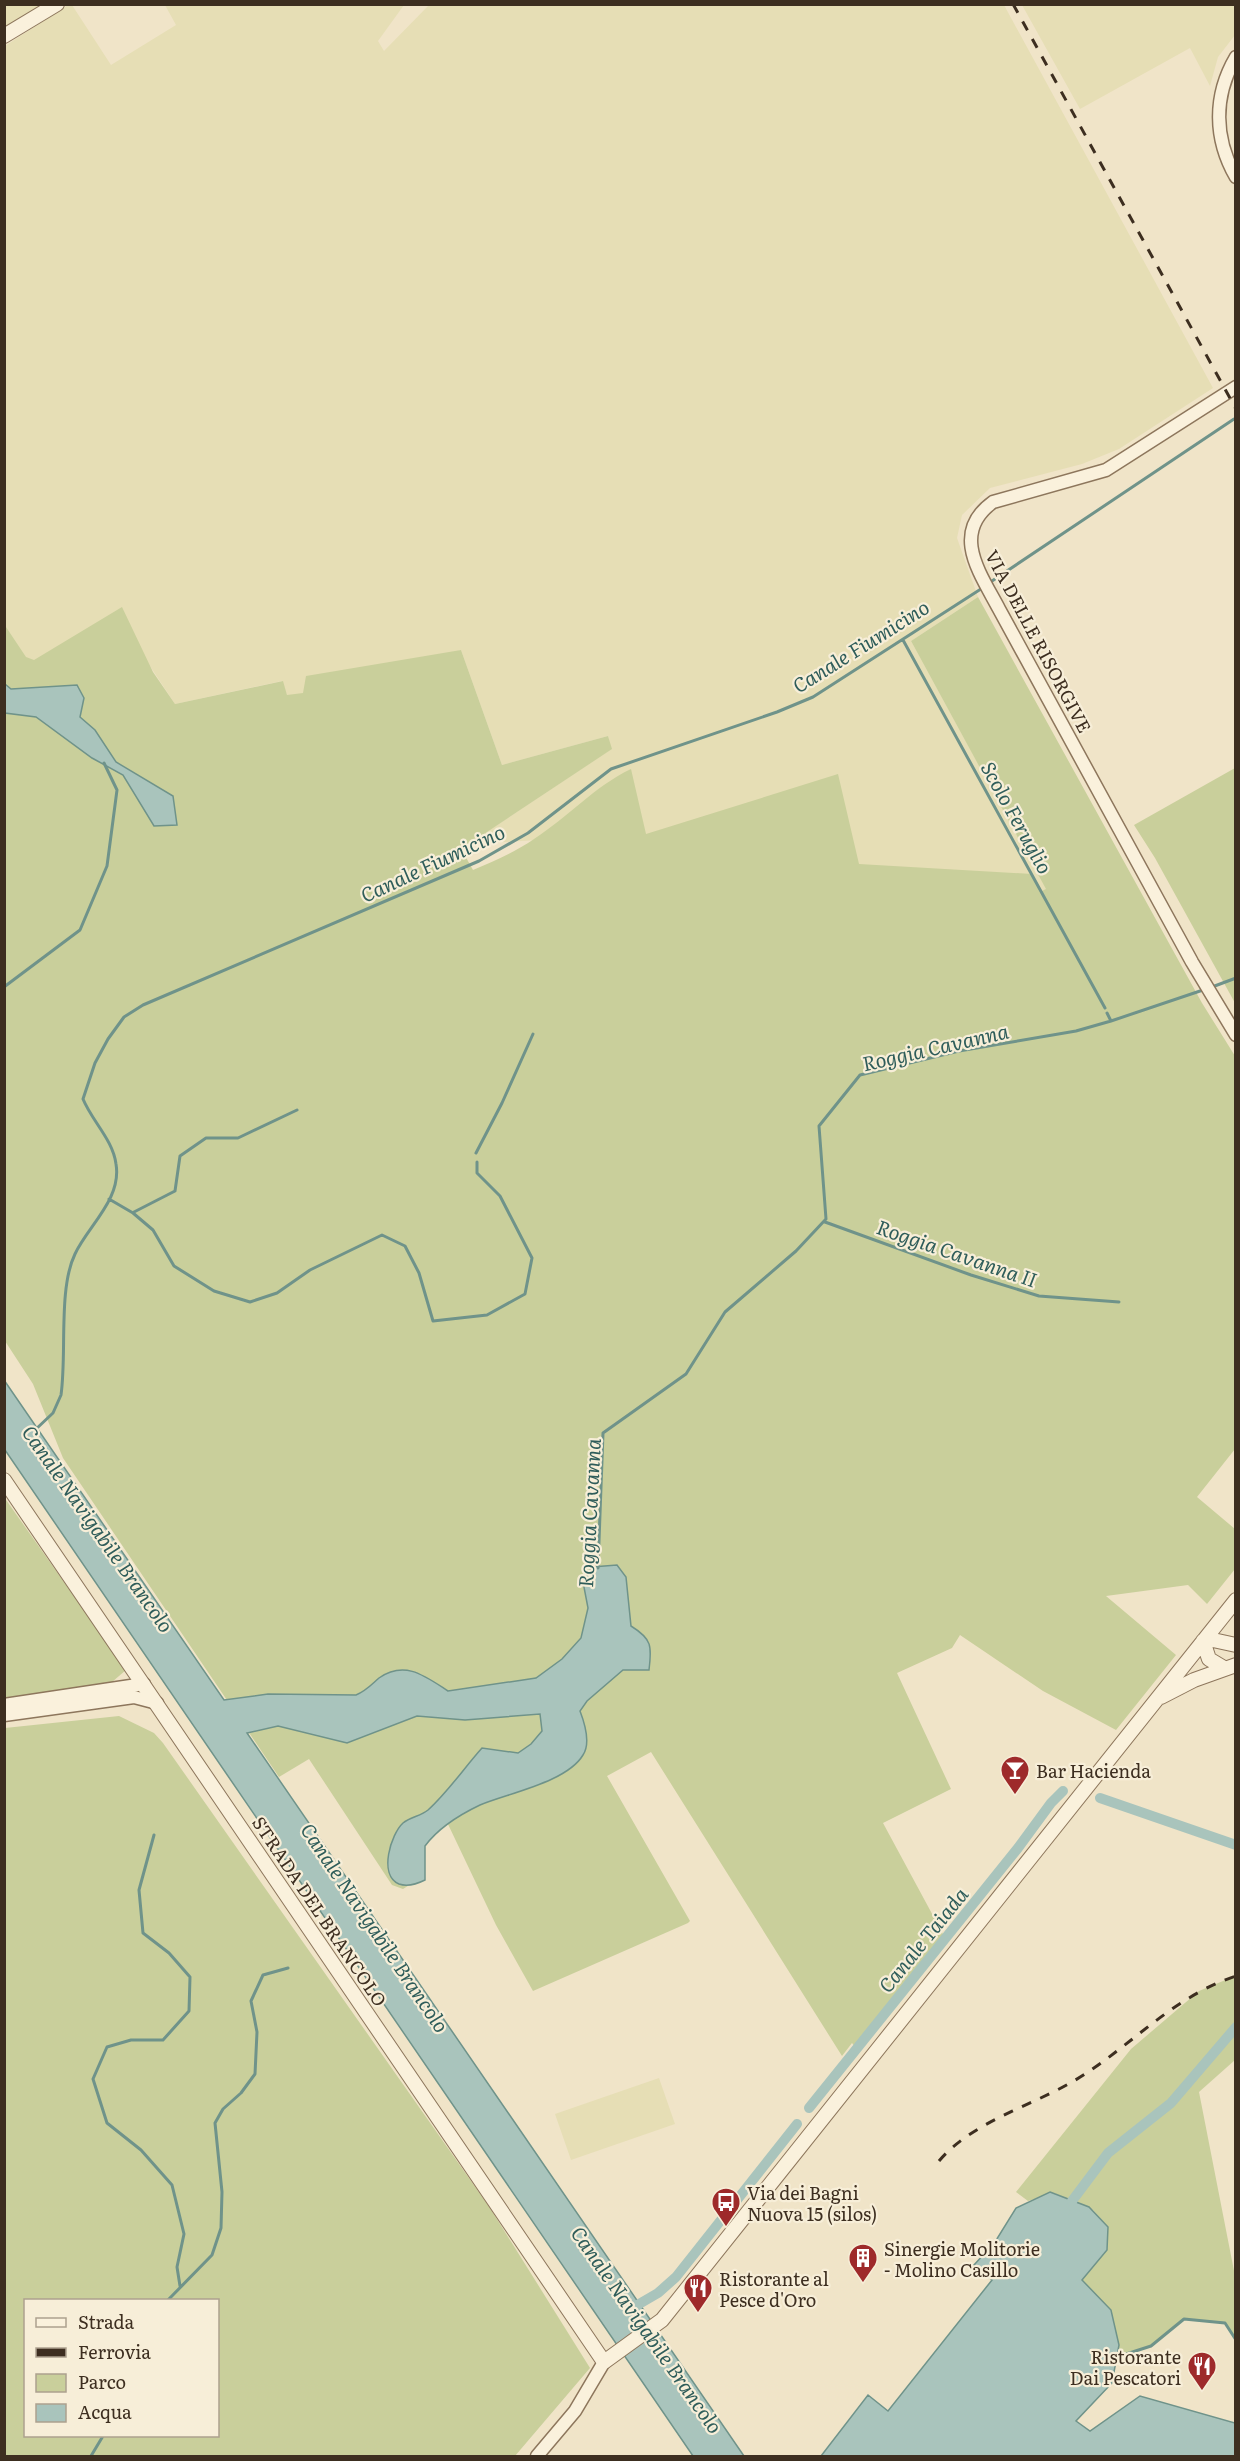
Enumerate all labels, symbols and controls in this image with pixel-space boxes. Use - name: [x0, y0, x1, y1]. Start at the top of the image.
- street label: VIA DELLE RISORGIVE: [979, 545, 1099, 737]
- water label: Canale Fiumicino: [786, 591, 934, 699]
- water label: Scolo Feruglio: [975, 755, 1061, 879]
- water label: Canale Fiumicino: [355, 815, 509, 909]
- water label: Roggia Cavanna: [859, 1014, 1012, 1077]
- water label: Roggia Cavanna II: [873, 1211, 1041, 1293]
- water label: Canale Navigabile Brancolo: [16, 1418, 182, 1638]
- water label: Roggia Cavanna: [569, 1437, 607, 1588]
- bar icon: Bar Hacienda: [999, 1754, 1031, 1796]
- place label: Bar Hacienda: [1036, 1757, 1151, 1784]
- street label: STRADA DEL BRANCOLO: [246, 1811, 394, 2011]
- water label: Canale Navigabile Brancolo: [294, 1816, 458, 2038]
- water label: Canale Taiada: [870, 1879, 974, 1998]
- place label: Via dei Bagni Nuova 15 (silos): [747, 2179, 877, 2227]
- bus stop icon: Via dei Bagni Nuova 15 (silos): [710, 2186, 742, 2228]
- water label: Canale Navigabile Brancolo: [565, 2219, 731, 2439]
- place label: Sinergie Molitorie - Molino Casillo: [884, 2235, 1040, 2283]
- building icon: Sinergie Molitorie - Molino Casillo: [847, 2242, 879, 2284]
- place label: Ristorante al Pesce d'Oro: [719, 2265, 829, 2313]
- restaurant icon: Ristorante al Pesce d'Oro: [682, 2272, 714, 2314]
- legend: [24, 2299, 219, 2437]
- text: Strada: [78, 2308, 135, 2335]
- text: Ferrovia: [78, 2338, 151, 2365]
- place label: Ristorante Dai Pescatori: [1070, 2343, 1181, 2391]
- restaurant icon: Ristorante Dai Pescatori: [1186, 2350, 1218, 2392]
- text: Parco: [78, 2368, 126, 2395]
- text: Acqua: [78, 2398, 132, 2425]

